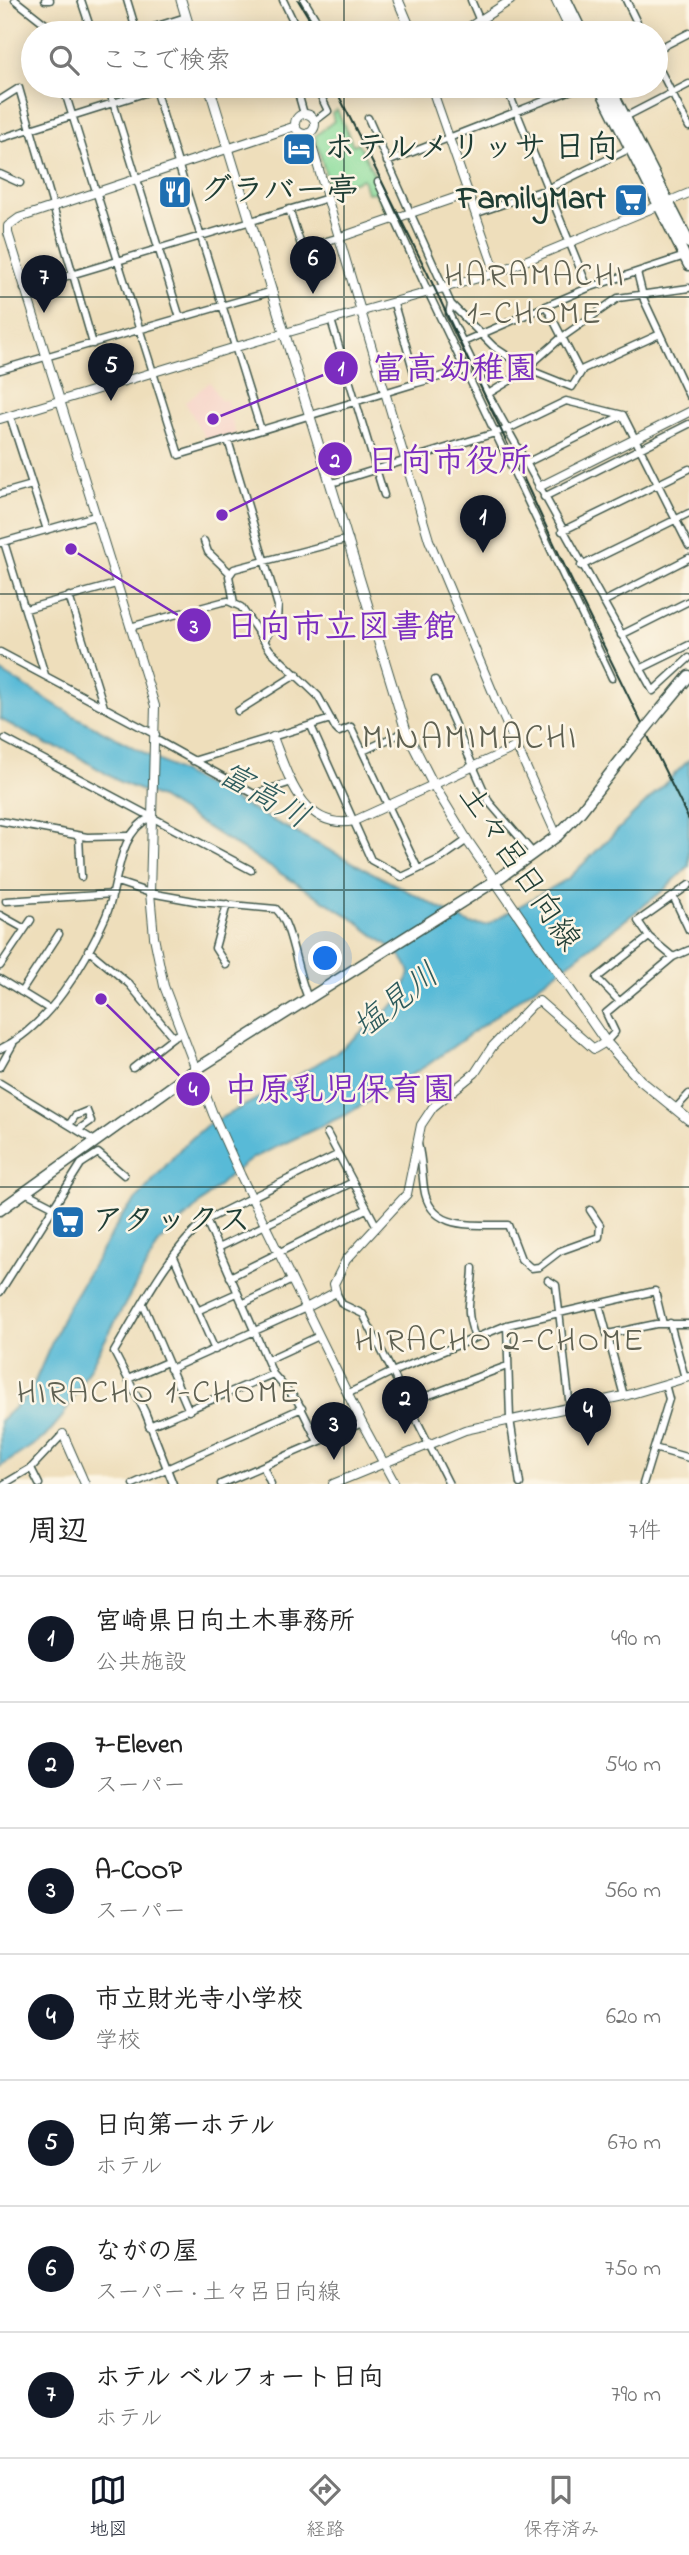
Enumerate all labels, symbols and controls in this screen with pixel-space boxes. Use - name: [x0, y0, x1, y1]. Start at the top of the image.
- search box: [21, 21, 668, 98]
- icon: search: [45, 41, 83, 79]
- text: ここで検索: [101, 43, 231, 81]
- place label: ホテルメリッサ 日向: [324, 126, 618, 173]
- hotel icon: ホテルメリッサ 日向: [280, 130, 318, 168]
- place label: グラバー亭: [200, 169, 359, 216]
- restaurant icon: グラバー亭: [156, 173, 194, 211]
- place label: FamilyMart: [455, 177, 606, 225]
- supermarket icon: FamilyMart: [612, 181, 650, 219]
- pin: 6: [290, 236, 336, 294]
- district label: HARAMACHI 1-CHOME: [444, 253, 626, 339]
- pin: 7: [21, 255, 67, 313]
- callout: 富高幼稚園: [323, 341, 551, 395]
- pin: 5: [88, 343, 134, 401]
- text: 富高幼稚園: [373, 347, 538, 395]
- text: 1: [338, 355, 345, 385]
- callout: 日向市役所: [318, 432, 546, 486]
- text: 日向市役所: [367, 439, 532, 487]
- text: 2: [329, 447, 341, 477]
- pin: 1: [460, 495, 506, 553]
- callout: 日向市立図書館: [176, 598, 470, 652]
- text: 日向市立図書館: [226, 605, 457, 653]
- text: 3: [189, 613, 199, 643]
- district label: MINAMIMACHI: [362, 714, 578, 765]
- water label: 富高川: [208, 751, 318, 843]
- street label: 土々呂日向線: [445, 776, 591, 962]
- your location: [308, 941, 342, 975]
- water label: 塩見川: [343, 953, 451, 1051]
- callout: 中原乳児保育園: [176, 1062, 470, 1116]
- text: 中原乳児保育園: [225, 1068, 456, 1116]
- text: 4: [189, 1076, 198, 1106]
- place label: アタックス: [92, 1199, 251, 1246]
- supermarket icon: アタックス: [49, 1203, 87, 1241]
- district label: HIRACHO 2-CHOME: [355, 1318, 645, 1366]
- district label: HIRACHO 1-CHOME: [17, 1370, 301, 1418]
- pin: 2: [382, 1376, 428, 1434]
- pin: 4: [565, 1388, 611, 1446]
- pin: 3: [311, 1402, 357, 1460]
- text: 周辺: [28, 1511, 88, 1555]
- text: 7件: [629, 1516, 661, 1549]
- text: 宮崎県日向土木事務所: [95, 1604, 355, 1642]
- text: 1: [47, 1623, 55, 1656]
- text: 490 m: [611, 1623, 661, 1656]
- text: 公共施設: [95, 1647, 187, 1680]
- text: 7-Eleven: [95, 1727, 183, 1765]
- text: 2: [45, 1749, 57, 1782]
- text: 540 m: [605, 1749, 661, 1782]
- text: スーパー: [95, 1770, 186, 1803]
- text: A-COOP: [95, 1853, 182, 1891]
- text: 3: [46, 1875, 56, 1908]
- text: 560 m: [604, 1875, 661, 1908]
- text: スーパー: [95, 1896, 186, 1929]
- text: 市立財光寺小学校: [95, 1982, 303, 2020]
- text: 4: [46, 2001, 56, 2034]
- text: 620 m: [606, 2001, 661, 2034]
- text: 学校: [95, 2025, 141, 2058]
- text: 日向第一ホテル: [95, 2108, 275, 2146]
- text: 5: [44, 2127, 58, 2160]
- text: 670 m: [608, 2127, 661, 2160]
- text: ホテル: [95, 2151, 163, 2184]
- text: ながの屋: [95, 2234, 199, 2272]
- text: 6: [46, 2253, 56, 2286]
- text: 750 m: [605, 2253, 661, 2286]
- text: スーパー · 土々呂日向線: [95, 2277, 340, 2310]
- text: ホテル ベルフォート日向: [95, 2360, 384, 2398]
- text: 7: [46, 2379, 56, 2412]
- text: 790 m: [611, 2379, 661, 2412]
- text: ホテル: [95, 2403, 163, 2436]
- tab: 地図: [89, 2471, 128, 2544]
- tab: 経路: [306, 2471, 345, 2544]
- tab: 保存済み: [523, 2471, 600, 2544]

